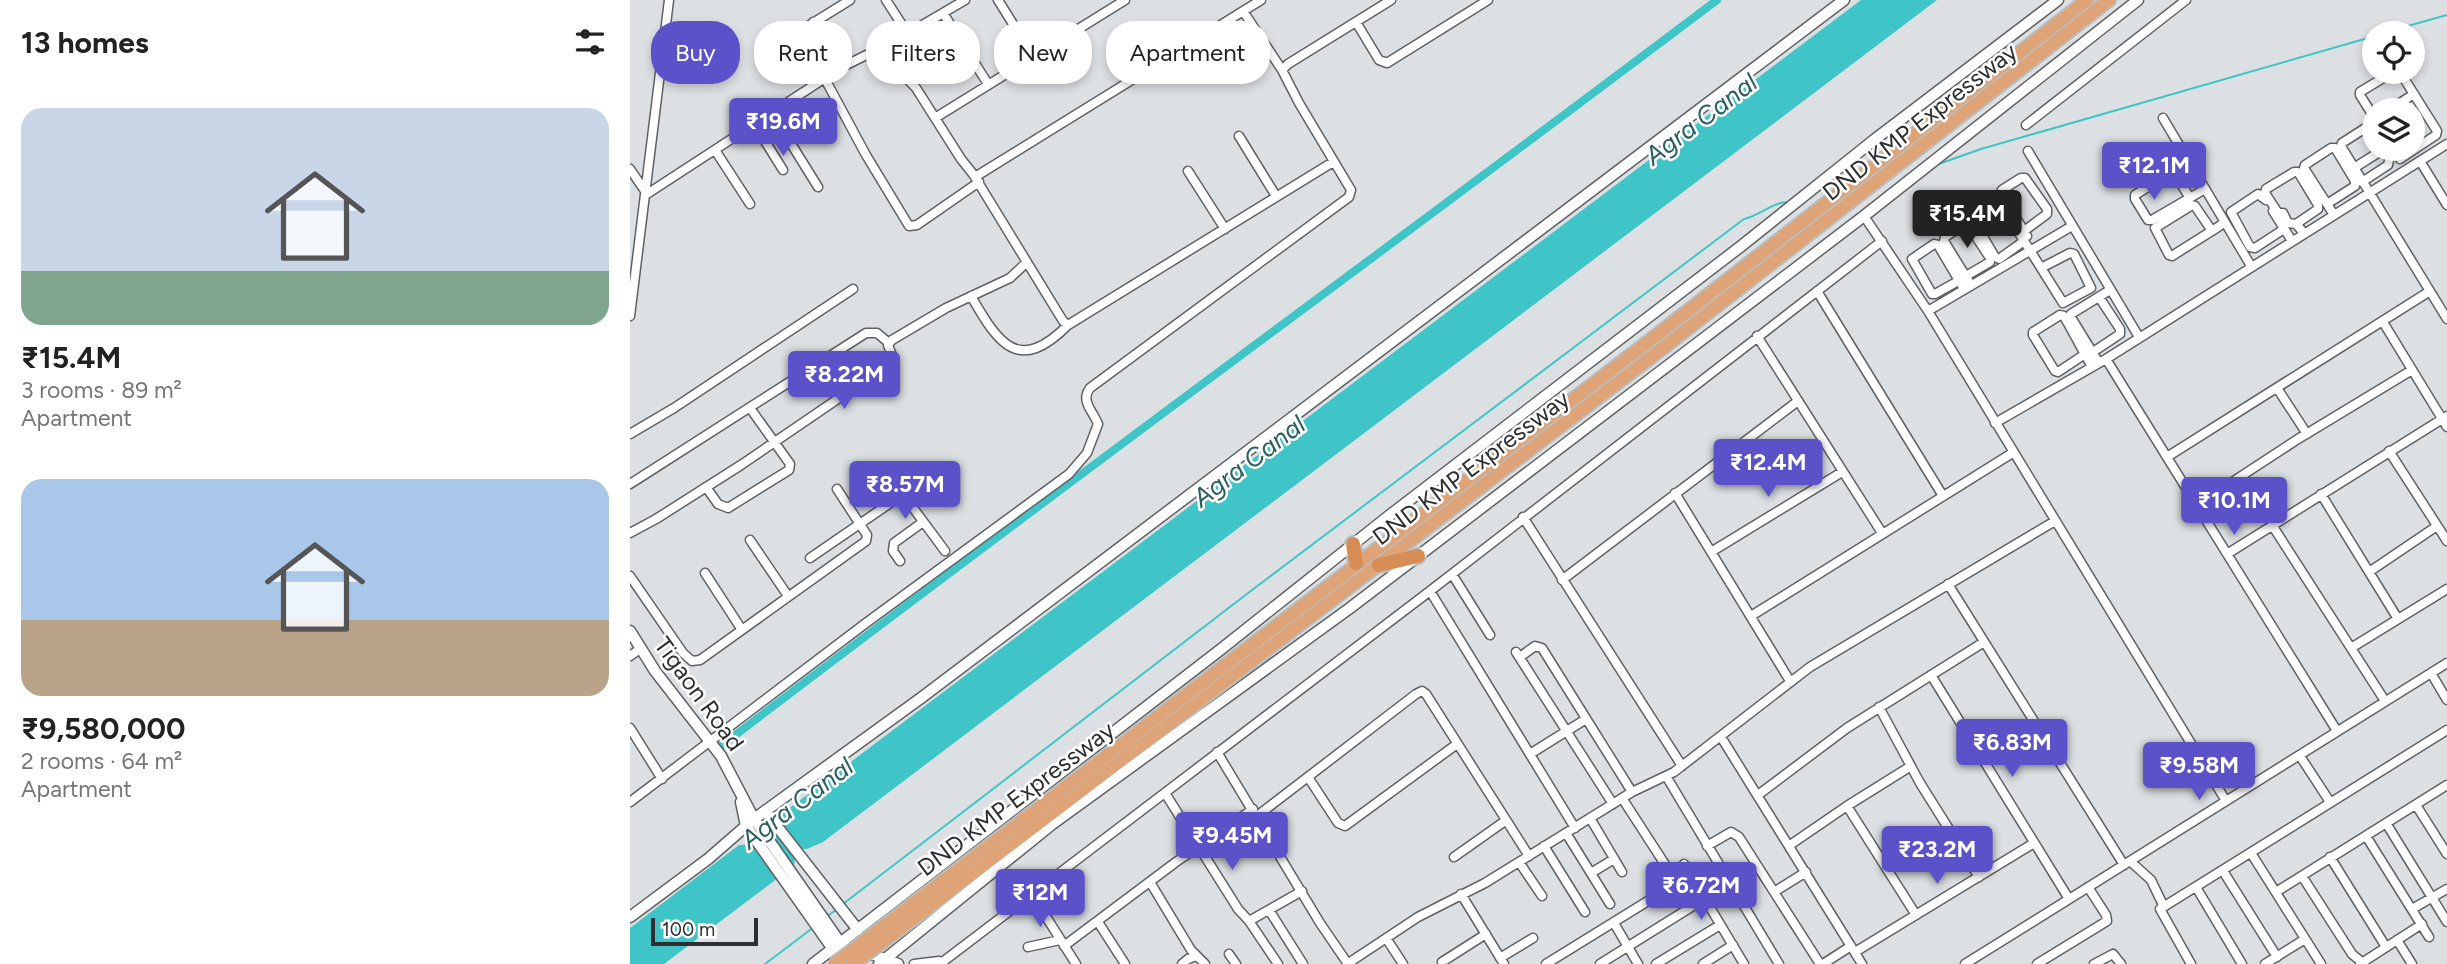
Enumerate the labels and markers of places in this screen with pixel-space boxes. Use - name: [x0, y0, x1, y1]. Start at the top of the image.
- pin: ₹19.6M: [726, 99, 840, 158]
- pin: ₹12.1M: [2097, 142, 2211, 202]
- pin: ₹15.4M: [1910, 190, 2024, 250]
- pin: ₹8.22M: [787, 352, 901, 411]
- pin: ₹12.4M: [1711, 440, 1825, 499]
- pin: ₹8.57M: [848, 462, 962, 521]
- pin: ₹10.1M: [2177, 477, 2291, 537]
- pin: ₹6.83M: [1955, 720, 2069, 779]
- pin: ₹9.58M: [2142, 742, 2256, 802]
- pin: ₹9.45M: [1175, 812, 1289, 872]
- pin: ₹23.2M: [1880, 826, 1994, 886]
- pin: ₹6.72M: [1644, 862, 1758, 922]
- pin: ₹12M: [999, 870, 1081, 929]

